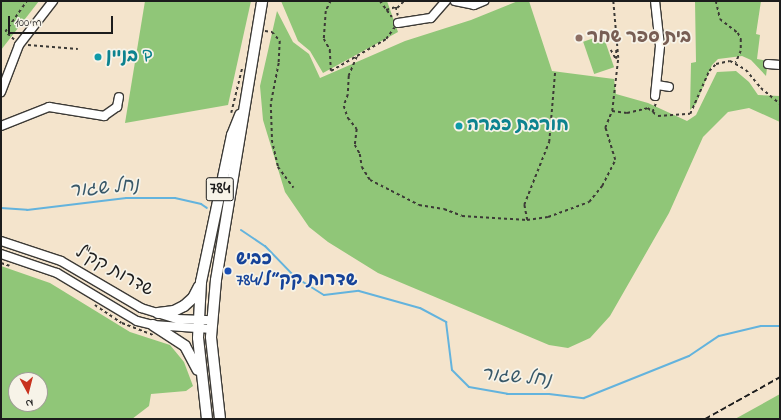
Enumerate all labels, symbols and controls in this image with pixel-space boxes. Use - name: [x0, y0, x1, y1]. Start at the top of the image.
- scale bar: [10, 8, 115, 34]
- text: 100 m: [15, 14, 42, 32]
- place label: בית ספר שחר: [587, 27, 691, 49]
- marker: בית ספר שחר: [574, 33, 584, 43]
- place label: בניין P: [106, 46, 152, 68]
- marker: בניין P: [93, 52, 103, 62]
- place label: חורבת כברה: [467, 115, 569, 137]
- marker: חורבת כברה: [454, 121, 464, 131]
- road number: 784: [205, 174, 235, 204]
- water label: נחל שגור: [68, 175, 140, 203]
- street label: שדרות קק"ל: [71, 242, 157, 302]
- place label: כביש 784/שדרות קק״ל: [236, 250, 357, 292]
- marker: כביש 784/שדרות קק״ל: [223, 266, 233, 276]
- water label: נחל שגור: [480, 364, 552, 392]
- north arrow: [8, 372, 48, 412]
- text: N: [25, 395, 34, 411]

